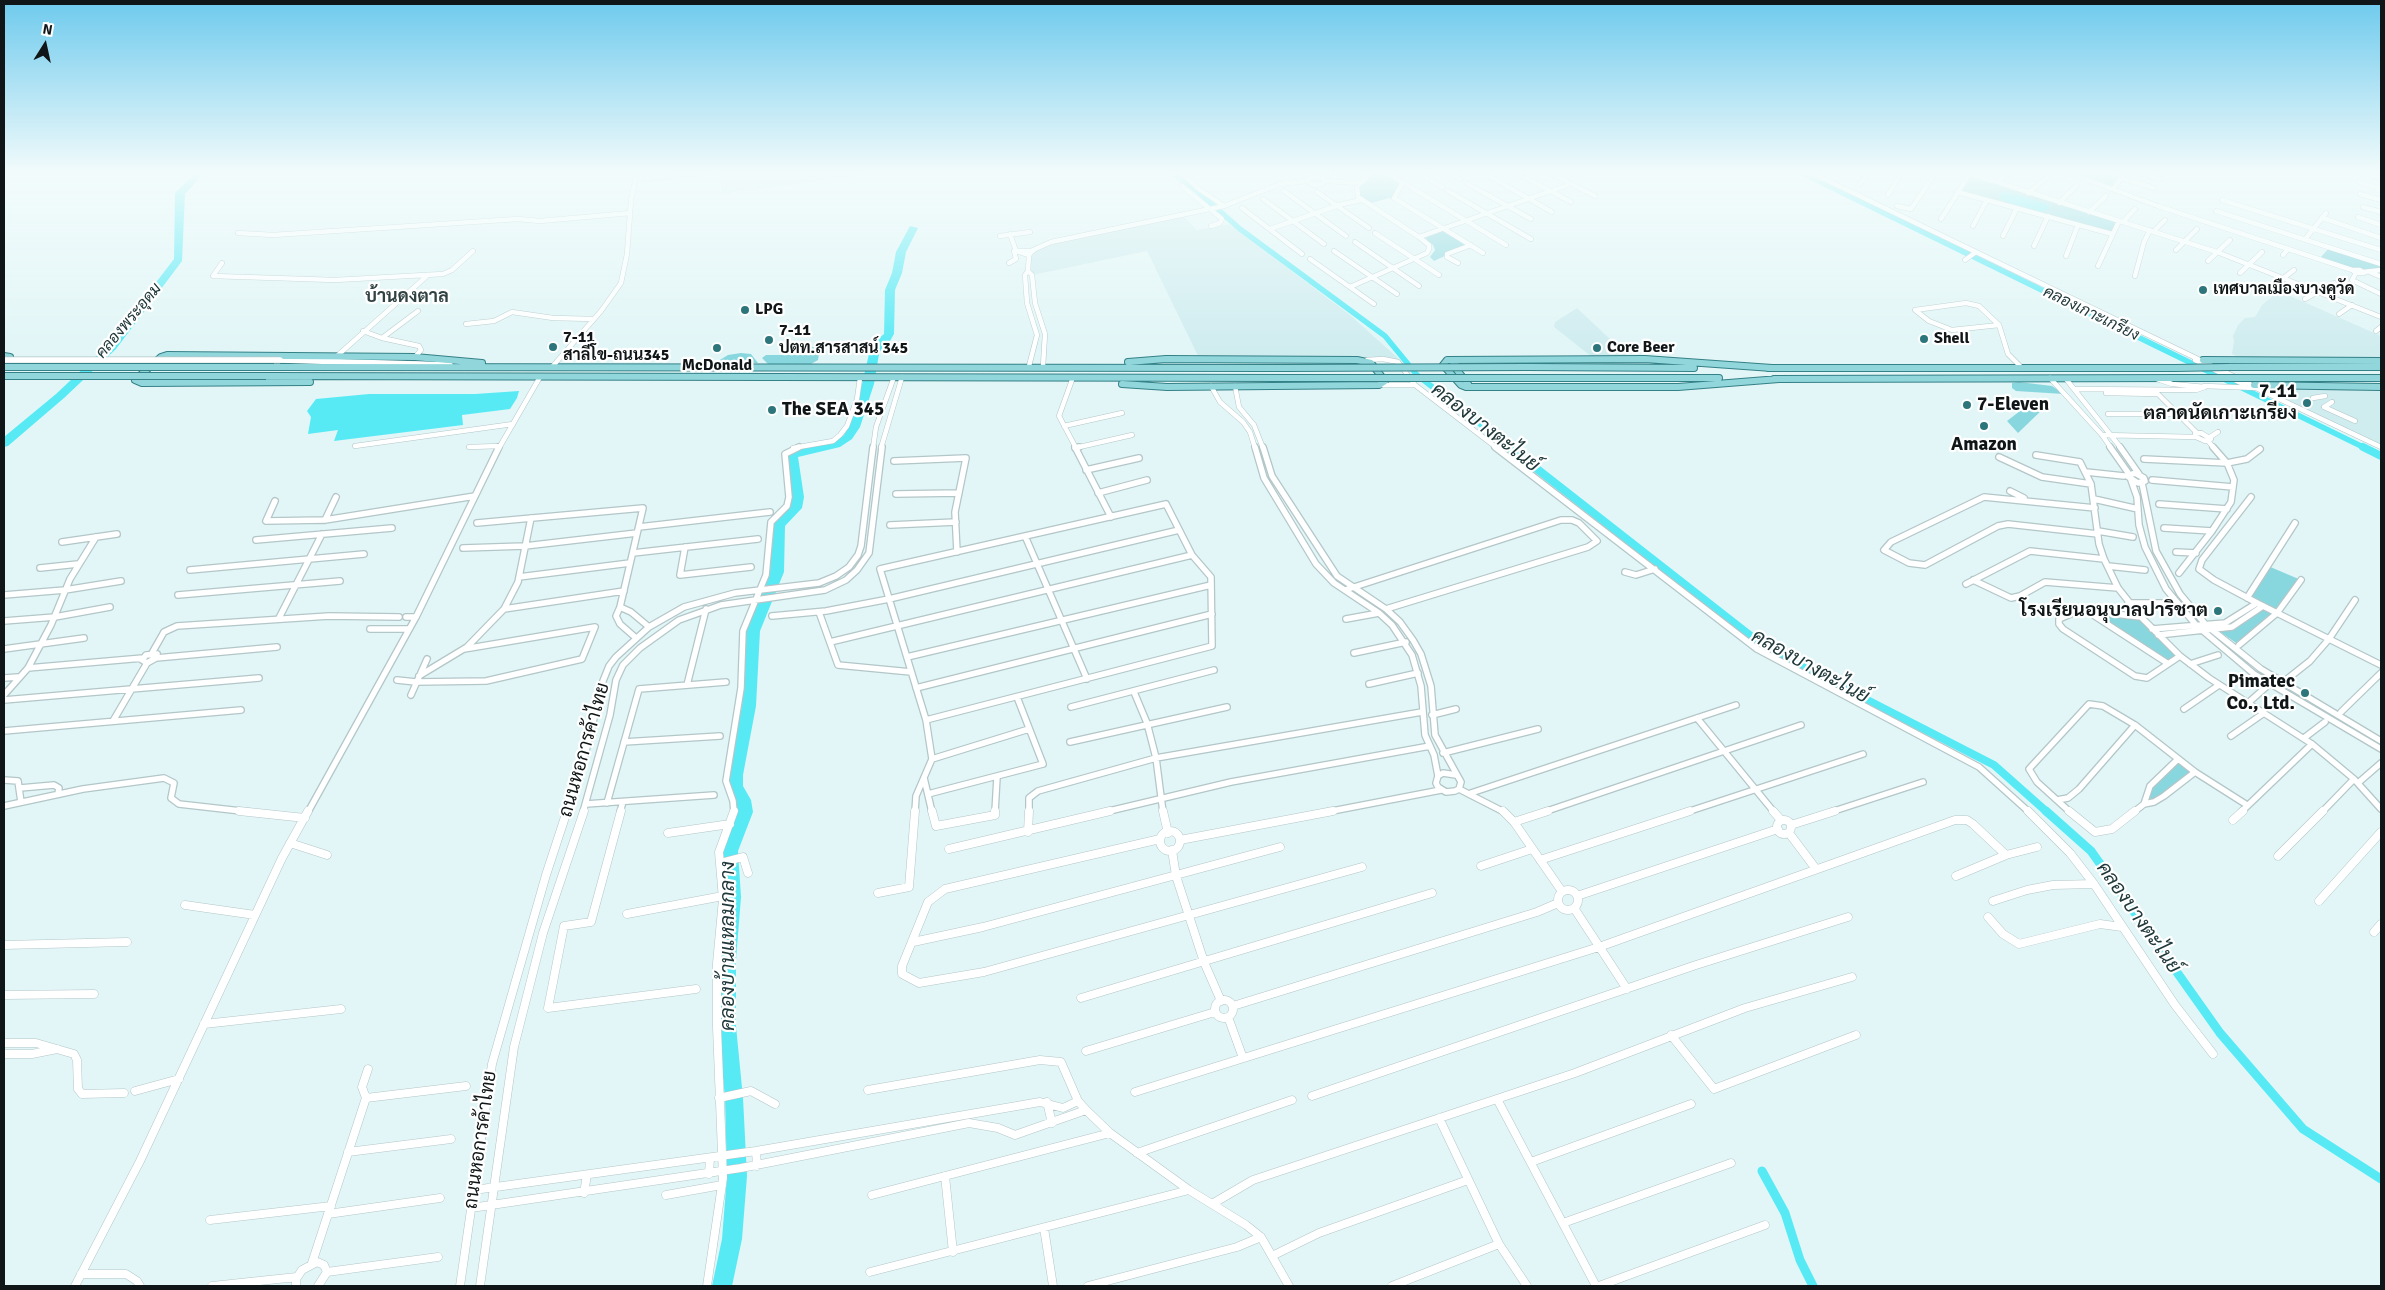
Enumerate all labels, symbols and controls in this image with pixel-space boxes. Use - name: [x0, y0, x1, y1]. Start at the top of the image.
- north arrow: [20, 20, 70, 70]
- text: N: [41, 21, 54, 39]
- water label: คลองพระอุดม: [92, 280, 166, 362]
- place label: เทศบาลเมืองบางคูวัด: [2213, 280, 2355, 300]
- water label: คลองเกาะเกรียง: [2040, 282, 2142, 346]
- marker: เทศบาลเมืองบางคูวัด: [2197, 284, 2209, 296]
- district label: บ้านดงตาล: [365, 286, 449, 308]
- place label: LPG: [755, 300, 783, 320]
- marker: LPG: [739, 304, 751, 316]
- place label: 7-11 ปตท.สารสาสน์ 345: [779, 321, 908, 359]
- place label: 7-11 สาลีโข-ถนน345: [563, 328, 669, 366]
- place label: Shell: [1934, 329, 1969, 349]
- marker: Shell: [1918, 333, 1930, 345]
- marker: 7-11 ปตท.สารสาสน์ 345: [763, 334, 775, 346]
- place label: Core Beer: [1607, 338, 1675, 358]
- marker: 7-11 สาลีโข-ถนน345: [547, 341, 559, 353]
- marker: McDonald: [711, 342, 723, 354]
- marker: Core Beer: [1591, 342, 1603, 354]
- place label: McDonald: [682, 356, 752, 376]
- water label: คลองบางตะไนย์: [1426, 378, 1544, 478]
- place label: 7-11 ตลาดนัดเกาะเกรียง: [2143, 381, 2297, 425]
- place label: 7-Eleven: [1977, 394, 2049, 416]
- marker: 7-11 ตลาดนัดเกาะเกรียง: [2301, 397, 2313, 409]
- place label: The SEA 345: [782, 399, 884, 421]
- marker: 7-Eleven: [1961, 399, 1973, 411]
- marker: The SEA 345: [766, 404, 778, 416]
- marker: Amazon: [1978, 420, 1990, 432]
- place label: Amazon: [1951, 434, 2017, 456]
- place label: โรงเรียนอนุบาลปาริชาต: [2019, 600, 2208, 622]
- marker: โรงเรียนอนุบาลปาริชาต: [2212, 605, 2224, 617]
- water label: คลองบางตะไนย์: [1747, 625, 1873, 709]
- place label: Pimatec Co., Ltd.: [2226, 671, 2295, 715]
- street label: ถนนหอการค้าไทย: [555, 680, 615, 820]
- marker: Pimatec Co., Ltd.: [2299, 687, 2311, 699]
- water label: คลองบางตะไนย์: [2091, 857, 2185, 979]
- water label: คลองบ้านแหลมกลาง: [717, 861, 741, 1031]
- street label: ถนนหอการค้าไทย: [460, 1069, 502, 1211]

